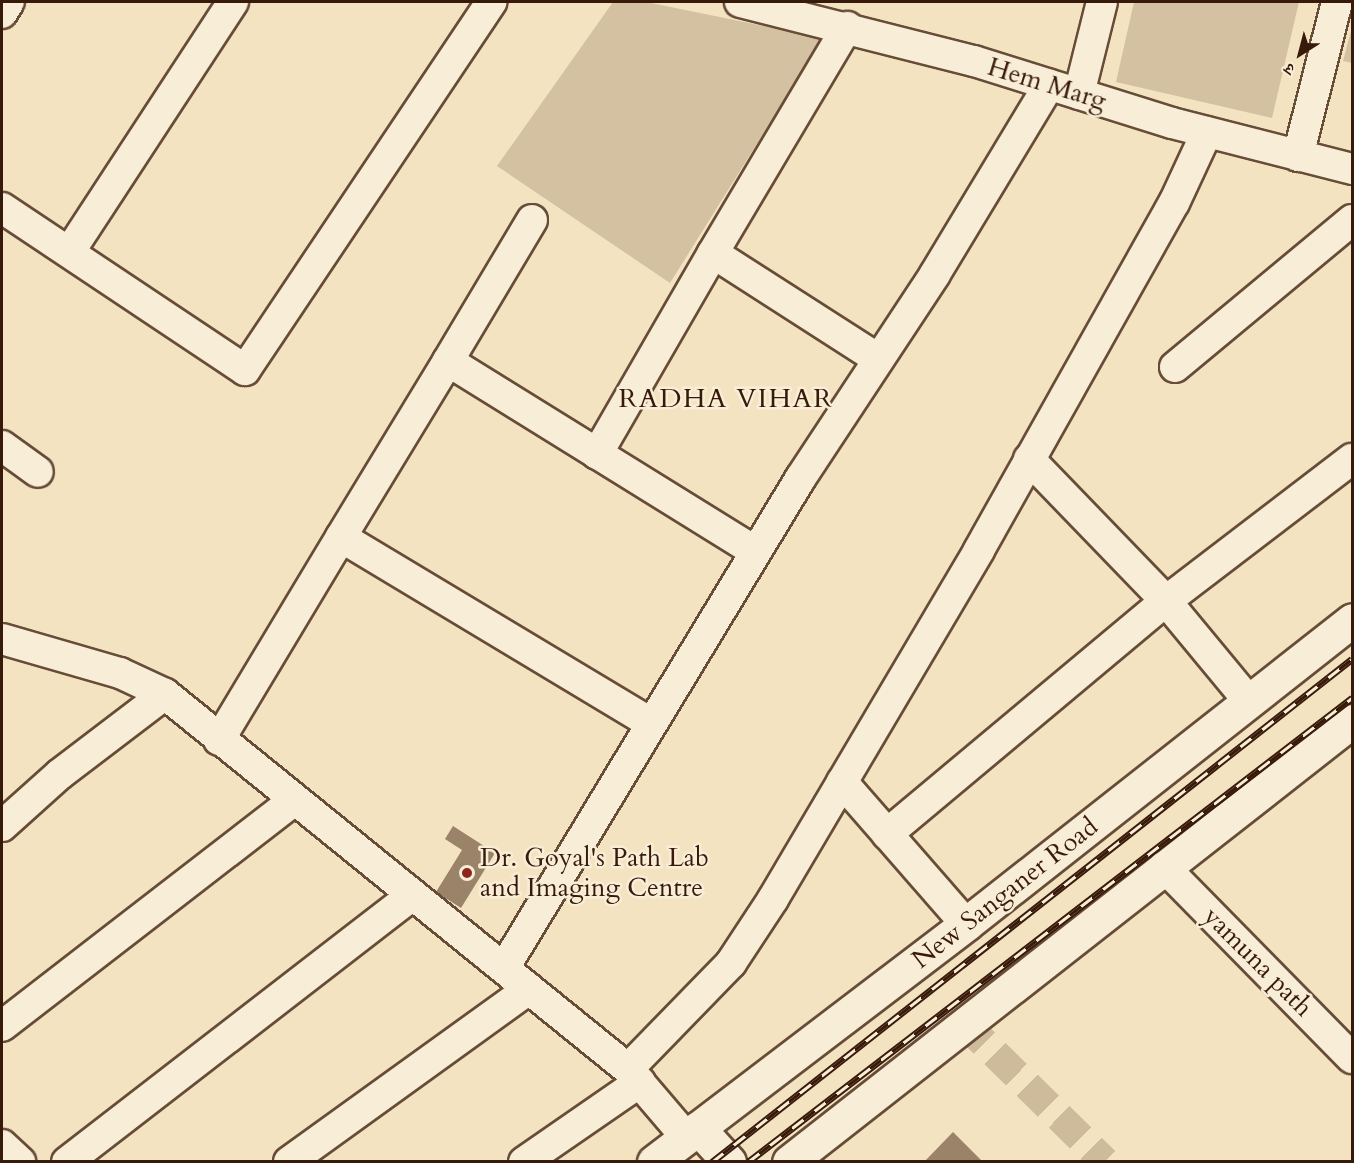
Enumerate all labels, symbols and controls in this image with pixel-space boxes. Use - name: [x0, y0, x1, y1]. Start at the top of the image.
- north arrow: [1270, 24, 1330, 84]
- street label: Hem Marg: [984, 51, 1110, 117]
- text: उ: [1280, 57, 1299, 80]
- district label: RADHA VIHAR: [619, 383, 833, 415]
- street label: New Sanganer Road: [906, 811, 1104, 975]
- place label: Dr. Goyal's Path Lab and Imaging Centre: [480, 842, 709, 904]
- marker: Dr. Goyal's Path Lab and Imaging Centre: [458, 864, 476, 882]
- street label: yamuna path: [1197, 901, 1319, 1023]

